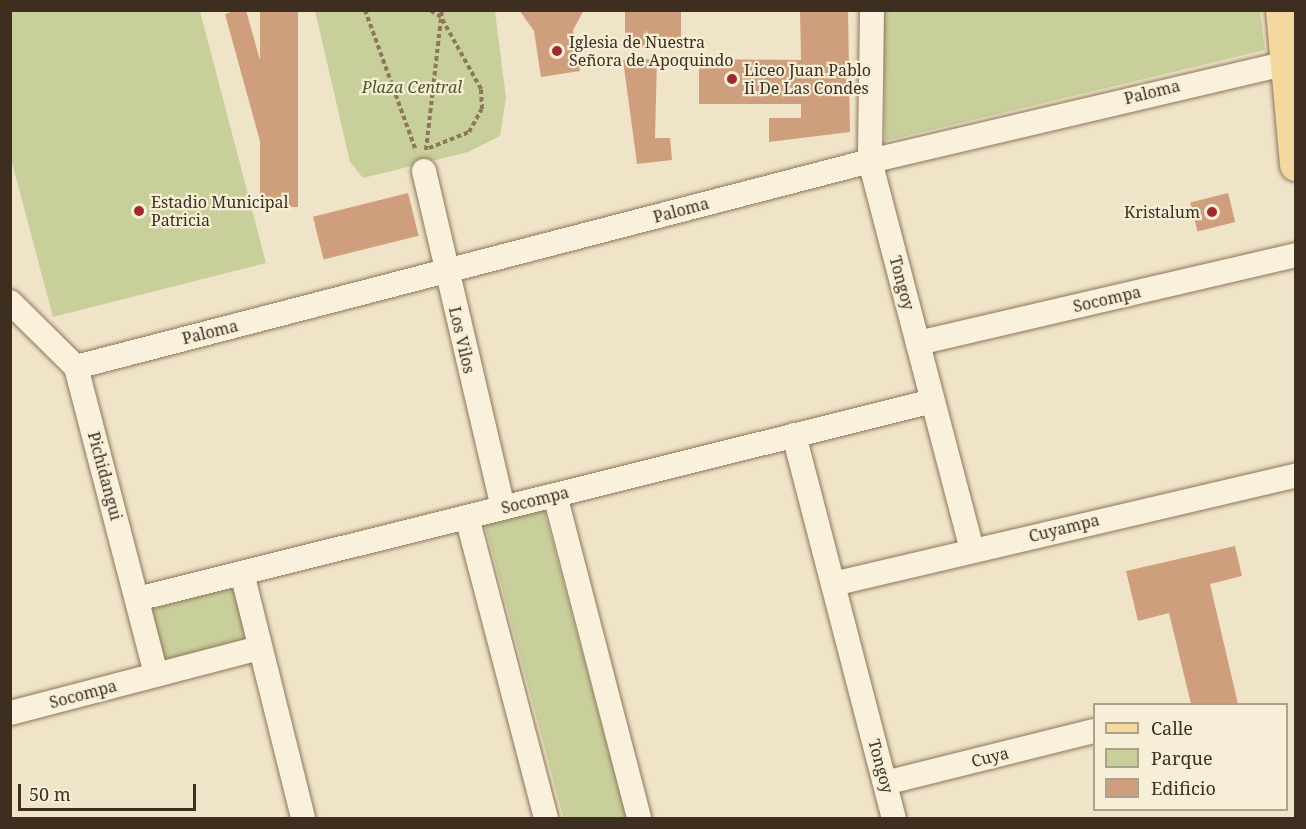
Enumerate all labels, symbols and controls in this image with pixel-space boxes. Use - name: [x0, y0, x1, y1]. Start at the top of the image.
- place label: Iglesia de Nuestra Señora de Apoquindo: [569, 32, 734, 70]
- marker: Iglesia de Nuestra Señora de Apoquindo: [550, 44, 564, 58]
- place label: Liceo Juan Pablo Ii De Las Condes: [744, 60, 871, 98]
- marker: Liceo Juan Pablo Ii De Las Condes: [725, 72, 739, 86]
- street label: Paloma: [1122, 76, 1182, 108]
- park label: Plaza Central: [362, 77, 462, 97]
- place label: Estadio Municipal Patricia: [151, 192, 289, 230]
- street label: Paloma: [651, 193, 711, 227]
- place label: Kristalum: [1124, 202, 1200, 222]
- marker: Estadio Municipal Patricia: [132, 204, 146, 218]
- marker: Kristalum: [1205, 205, 1219, 219]
- street label: Tongoy: [886, 254, 918, 312]
- street label: Socompa: [1071, 282, 1143, 316]
- street label: Los Vilos: [445, 305, 479, 375]
- street label: Paloma: [180, 316, 240, 348]
- street label: Pichidangui: [84, 430, 126, 522]
- street label: Socompa: [499, 482, 571, 518]
- street label: Cuyampa: [1027, 510, 1101, 546]
- street label: Socompa: [47, 676, 119, 712]
- legend: [1093, 703, 1288, 811]
- text: Calle: [1151, 716, 1193, 740]
- street label: Tongoy: [865, 737, 897, 795]
- street label: Cuya: [969, 743, 1011, 771]
- text: Parque: [1151, 746, 1213, 770]
- scale bar: [21, 772, 200, 810]
- text: Edificio: [1151, 776, 1216, 800]
- text: 50 m: [29, 782, 71, 806]

